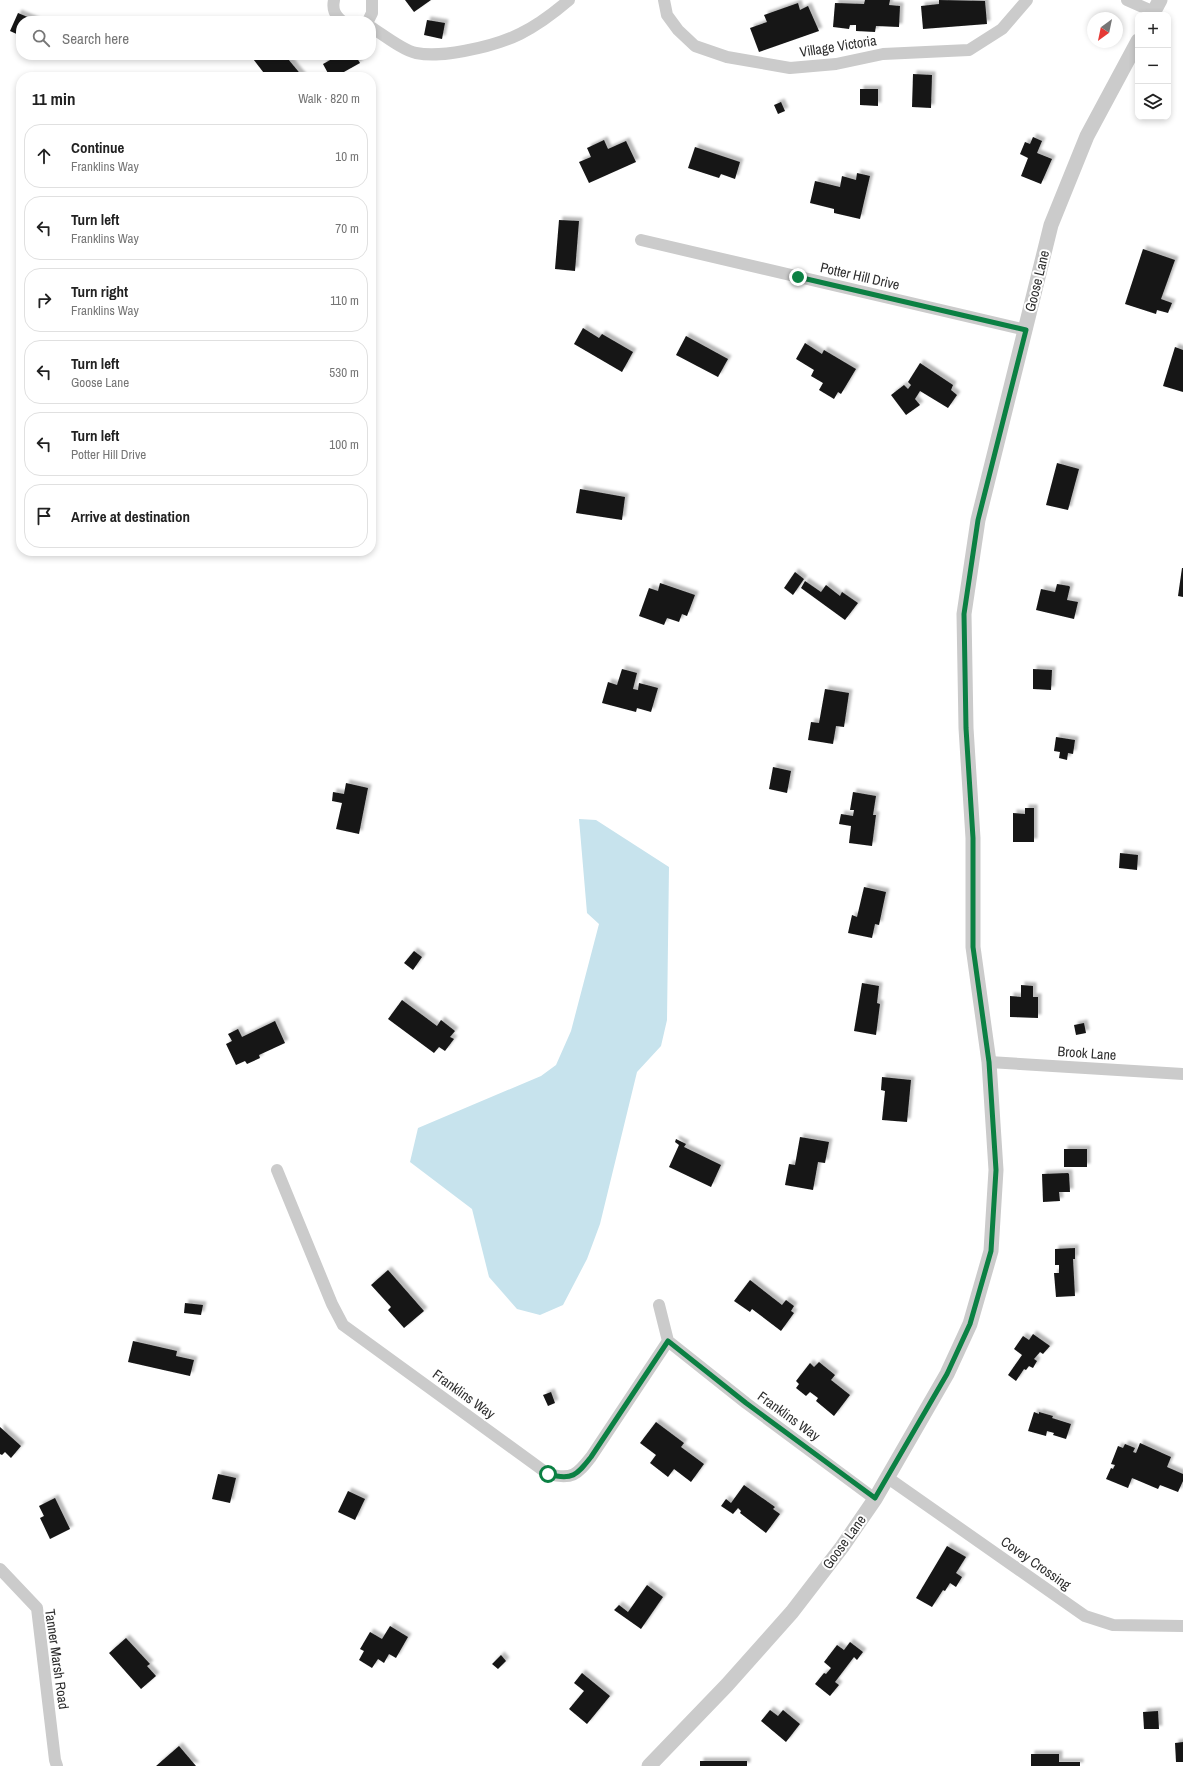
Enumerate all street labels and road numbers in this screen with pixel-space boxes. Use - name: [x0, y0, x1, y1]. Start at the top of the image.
- street label: Village Victoria: [798, 31, 878, 61]
- street label: Goose Lane: [1021, 248, 1053, 314]
- street label: Potter Hill Drive: [818, 258, 902, 294]
- street label: Brook Lane: [1057, 1042, 1117, 1064]
- street label: Franklins Way: [429, 1365, 499, 1423]
- street label: Franklins Way: [754, 1387, 824, 1445]
- street label: Goose Lane: [818, 1511, 870, 1573]
- street label: Covey Crossing: [997, 1532, 1075, 1594]
- street label: Tanner Marsh Road: [41, 1608, 73, 1710]

